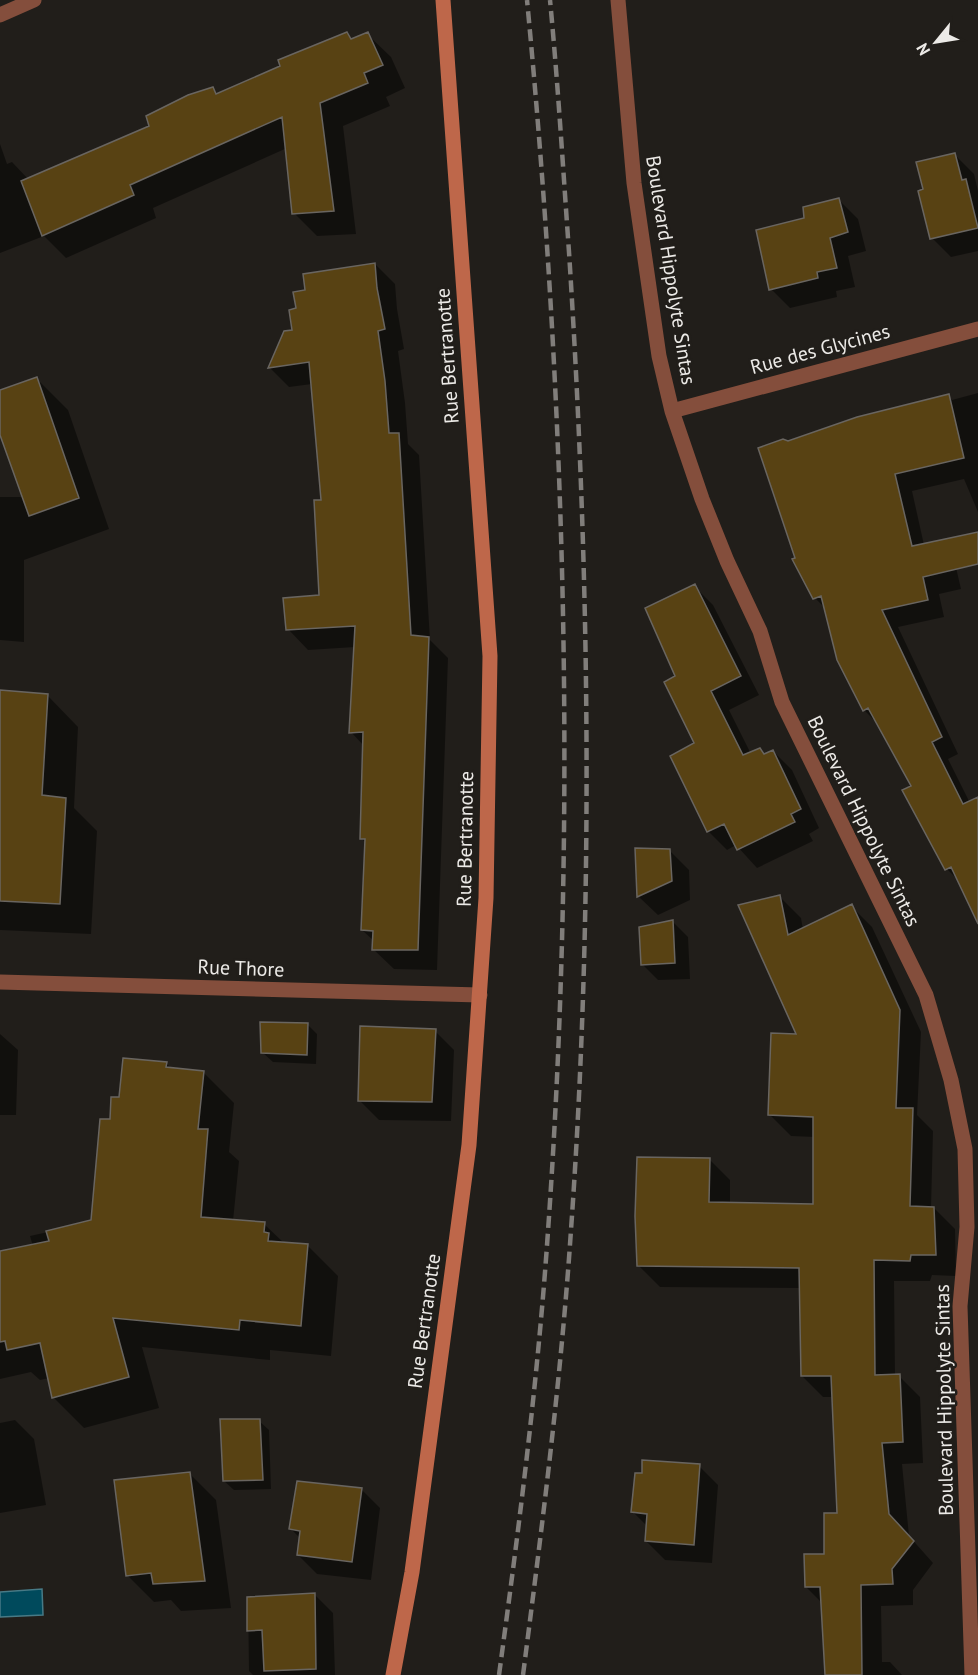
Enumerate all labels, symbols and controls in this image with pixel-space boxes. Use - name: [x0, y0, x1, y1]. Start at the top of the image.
- north arrow: [906, 12, 966, 72]
- text: N: [912, 40, 934, 59]
- street label: Boulevard Hippolyte Sintas: [640, 154, 702, 386]
- street label: Rue Bertranotte: [429, 287, 465, 425]
- street label: Rue des Glycines: [747, 318, 893, 380]
- street label: Boulevard Hippolyte Sintas: [802, 711, 926, 931]
- street label: Rue Bertranotte: [451, 771, 479, 907]
- street label: Rue Thore: [197, 953, 285, 983]
- street label: Rue Bertranotte: [402, 1252, 446, 1390]
- street label: Boulevard Hippolyte Sintas: [929, 1284, 959, 1516]

